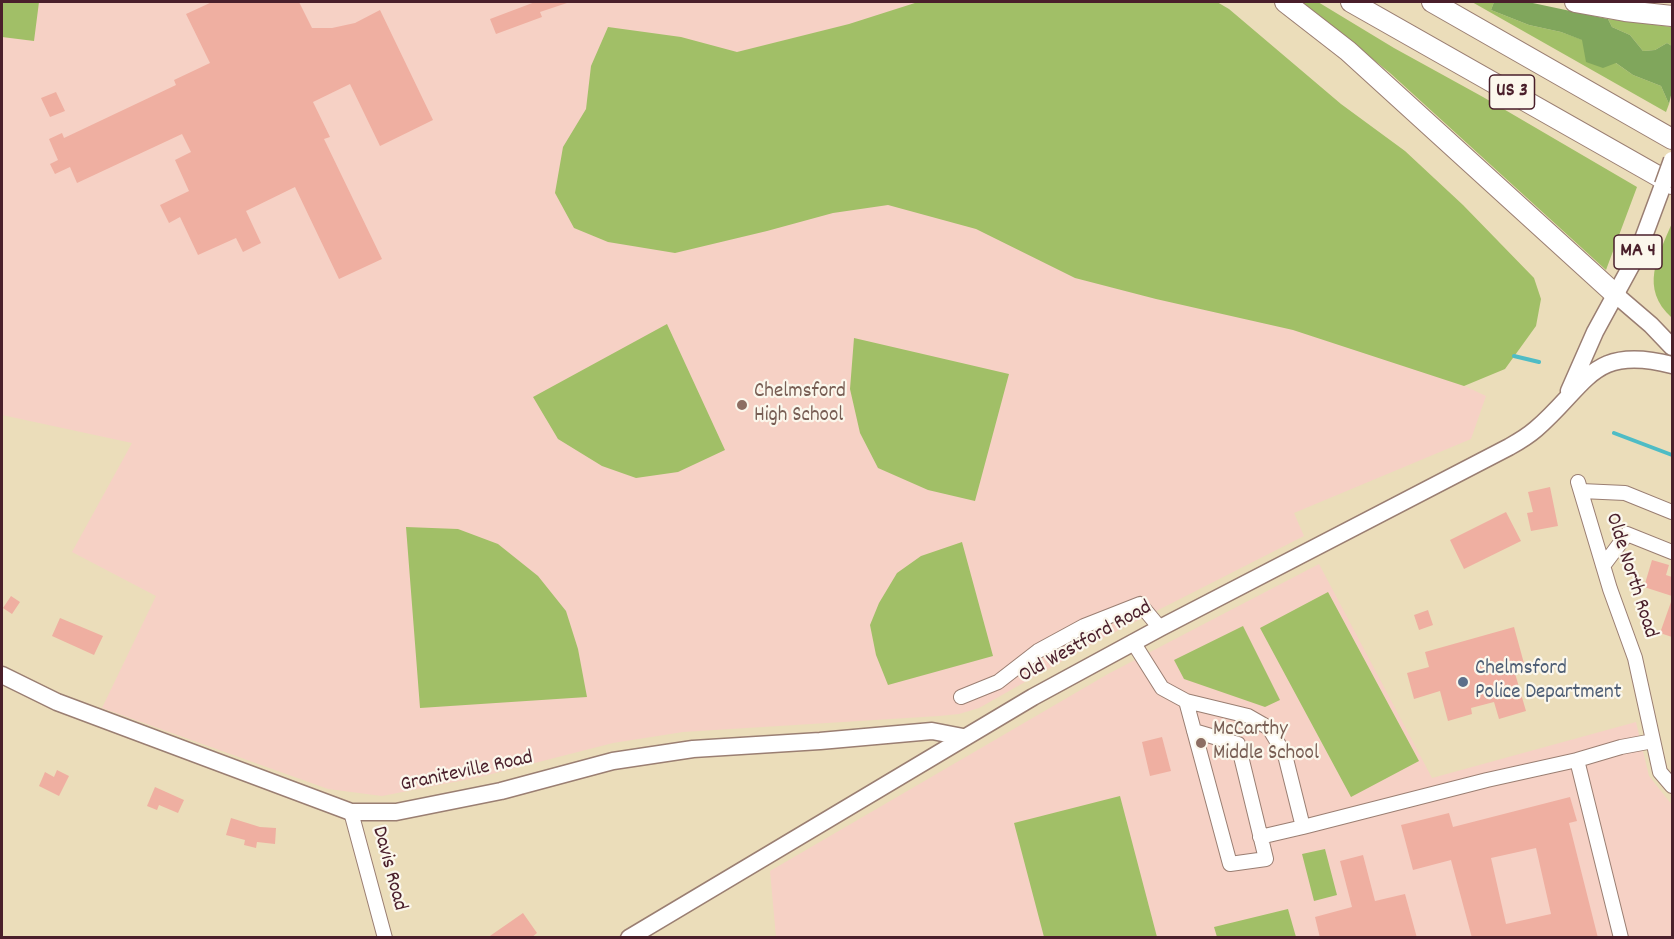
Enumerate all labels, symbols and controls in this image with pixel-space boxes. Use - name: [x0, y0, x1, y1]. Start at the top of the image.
- road number: US 3: [1490, 75, 1534, 109]
- road number: MA 4: [1614, 235, 1662, 269]
- place label: Chelmsford High School: [754, 380, 846, 430]
- marker: Chelmsford High School: [735, 398, 749, 412]
- street label: Olde North Road: [1598, 510, 1662, 642]
- street label: Old Westford Road: [1015, 596, 1157, 690]
- place label: Chelmsford Police Department: [1475, 657, 1621, 707]
- marker: Chelmsford Police Department: [1456, 675, 1470, 689]
- place label: McCarthy Middle School: [1213, 718, 1319, 768]
- marker: McCarthy Middle School: [1194, 736, 1208, 750]
- street label: Graniteville Road: [399, 747, 535, 799]
- street label: Davis Road: [365, 824, 411, 914]

